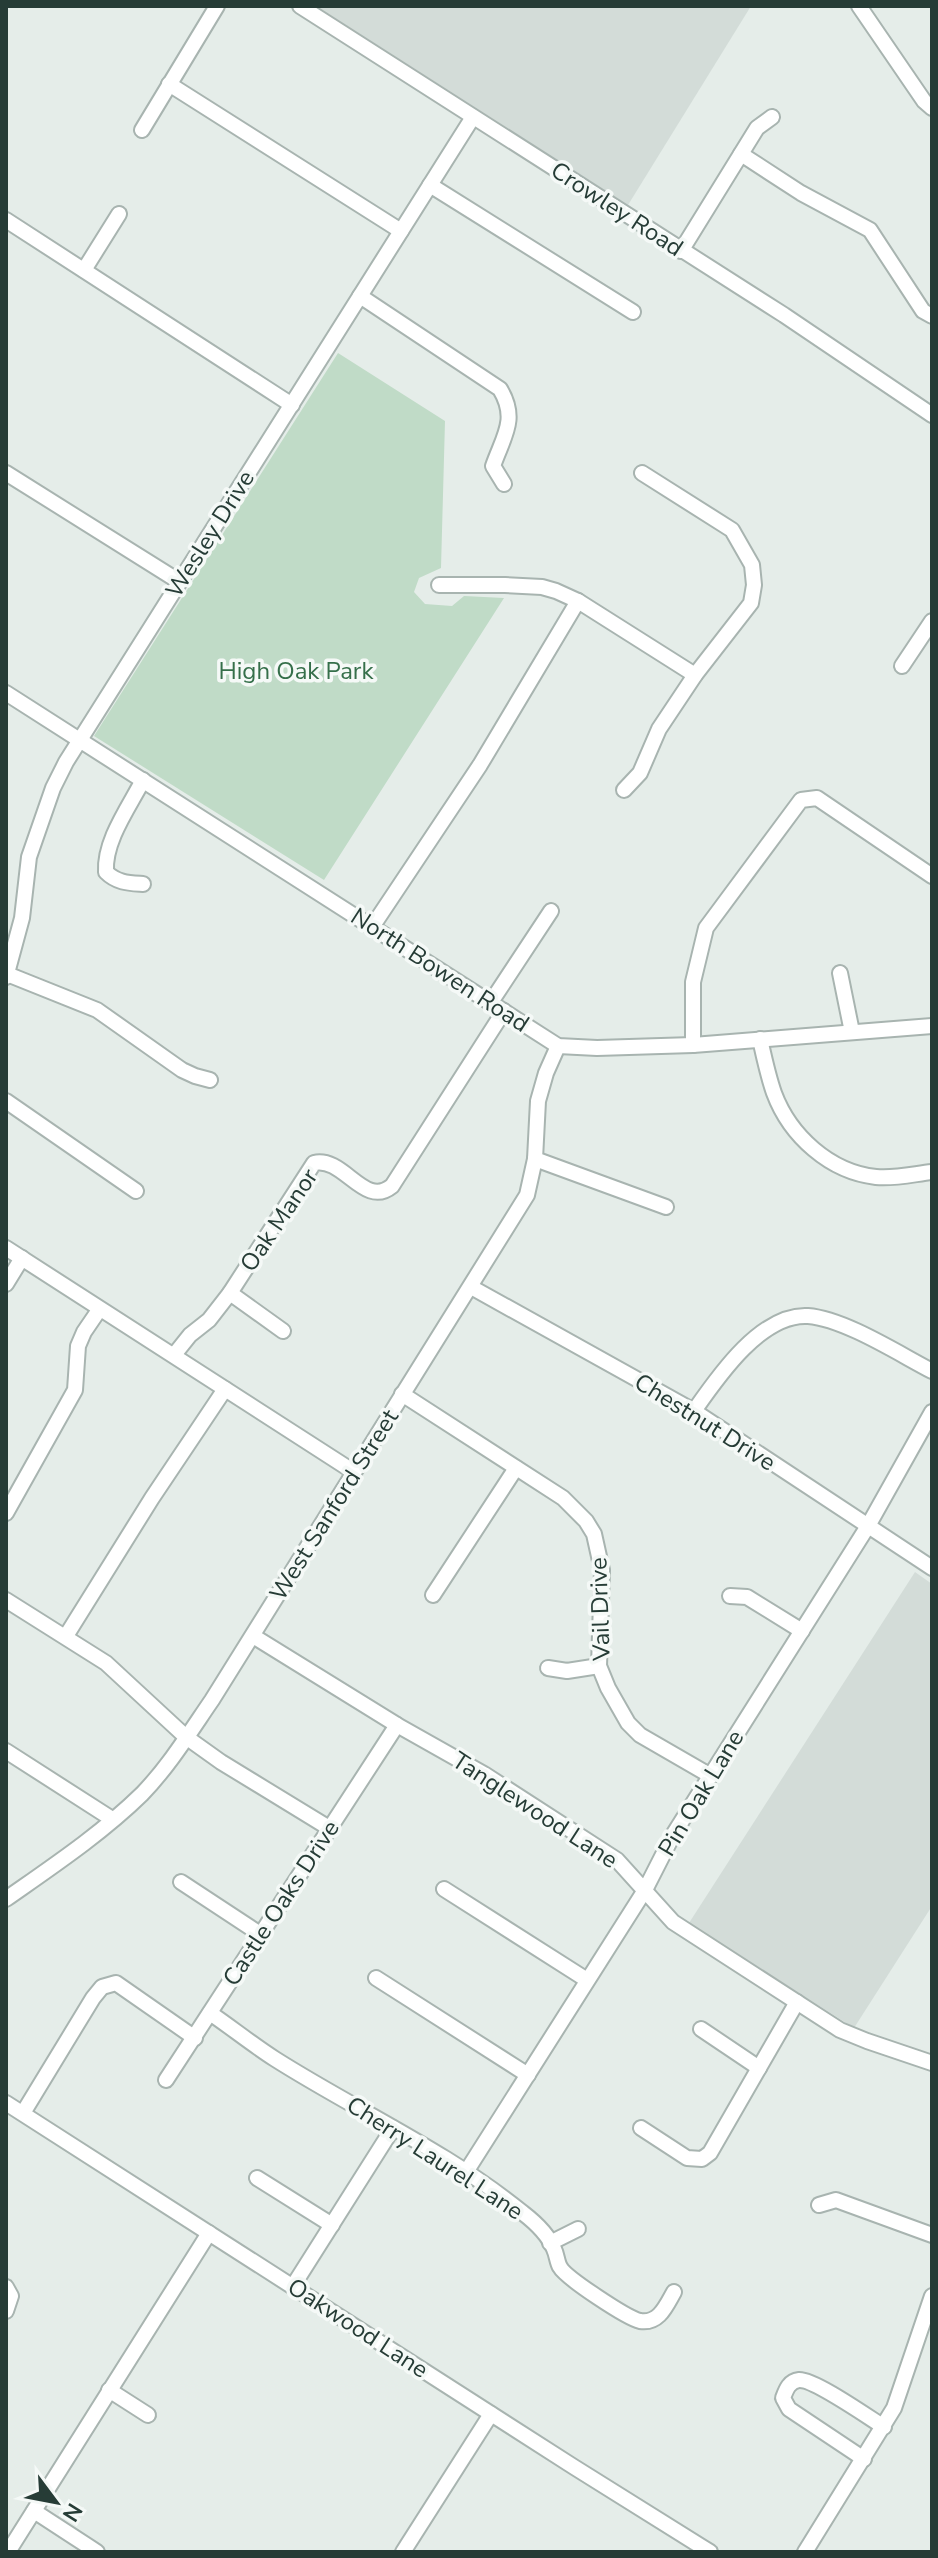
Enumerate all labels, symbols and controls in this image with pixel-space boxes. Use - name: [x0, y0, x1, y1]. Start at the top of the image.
- street label: Crowley Road: [545, 154, 689, 264]
- street label: Wesley Drive: [158, 464, 262, 604]
- park label: High Oak Park: [219, 655, 374, 687]
- street label: North Bowen Road: [345, 900, 535, 1040]
- street label: Oak Manor: [233, 1162, 326, 1278]
- street label: Chestnut Drive: [628, 1366, 782, 1478]
- street label: West Sanford Street: [262, 1403, 406, 1607]
- street label: Vail Drive: [582, 1557, 618, 1662]
- street label: Pin Oak Lane: [651, 1724, 751, 1862]
- street label: Tanglewood Lane: [446, 1744, 624, 1876]
- street label: Castle Oaks Drive: [215, 1814, 347, 1992]
- street label: Cherry Laurel Lane: [340, 2089, 530, 2227]
- street label: Oakwood Lane: [281, 2271, 435, 2385]
- north arrow: [16, 2462, 96, 2542]
- text: N: [55, 2497, 89, 2527]

